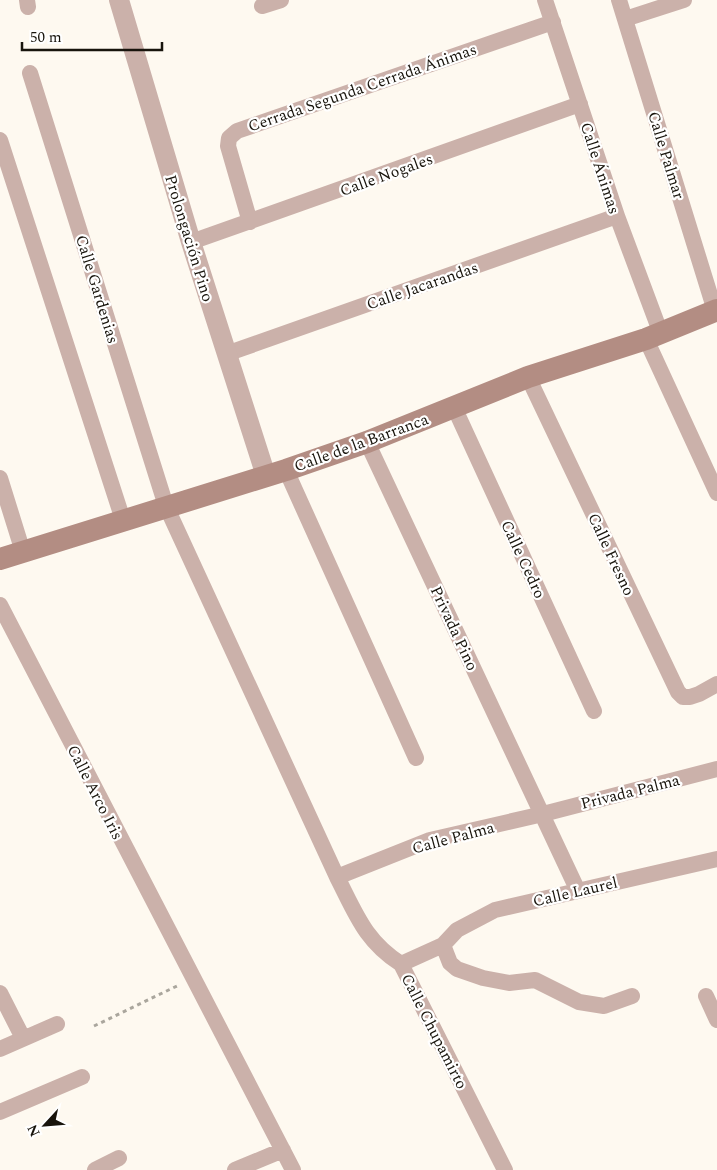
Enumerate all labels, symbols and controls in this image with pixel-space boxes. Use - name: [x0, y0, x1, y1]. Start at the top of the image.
- scale bar: [22, 20, 162, 52]
- text: 50 m: [30, 26, 62, 49]
- street label: Cerrada Segunda Cerrada Ánimas: [245, 37, 480, 138]
- street label: Calle Palmar: [641, 108, 691, 202]
- street label: Calle Ánimas: [574, 119, 626, 217]
- street label: Calle Nogales: [336, 147, 436, 203]
- street label: Prolongación Pino: [158, 172, 220, 305]
- street label: Calle Gardenias: [69, 232, 125, 347]
- street label: Calle Jacarandas: [363, 256, 482, 316]
- street label: Calle de la Barranca: [291, 407, 432, 478]
- street label: Calle Fresno: [581, 509, 641, 600]
- street label: Calle Cedro: [495, 516, 552, 602]
- street label: Privada Pino: [424, 582, 484, 675]
- street label: Calle Arco Iris: [61, 741, 129, 844]
- street label: Privada Palma: [578, 768, 683, 816]
- street label: Calle Palma: [409, 815, 497, 860]
- street label: Calle Laurel: [531, 871, 620, 913]
- street label: Calle Chupamirto: [395, 970, 474, 1093]
- north arrow: [20, 1100, 70, 1150]
- text: N: [22, 1121, 46, 1140]

